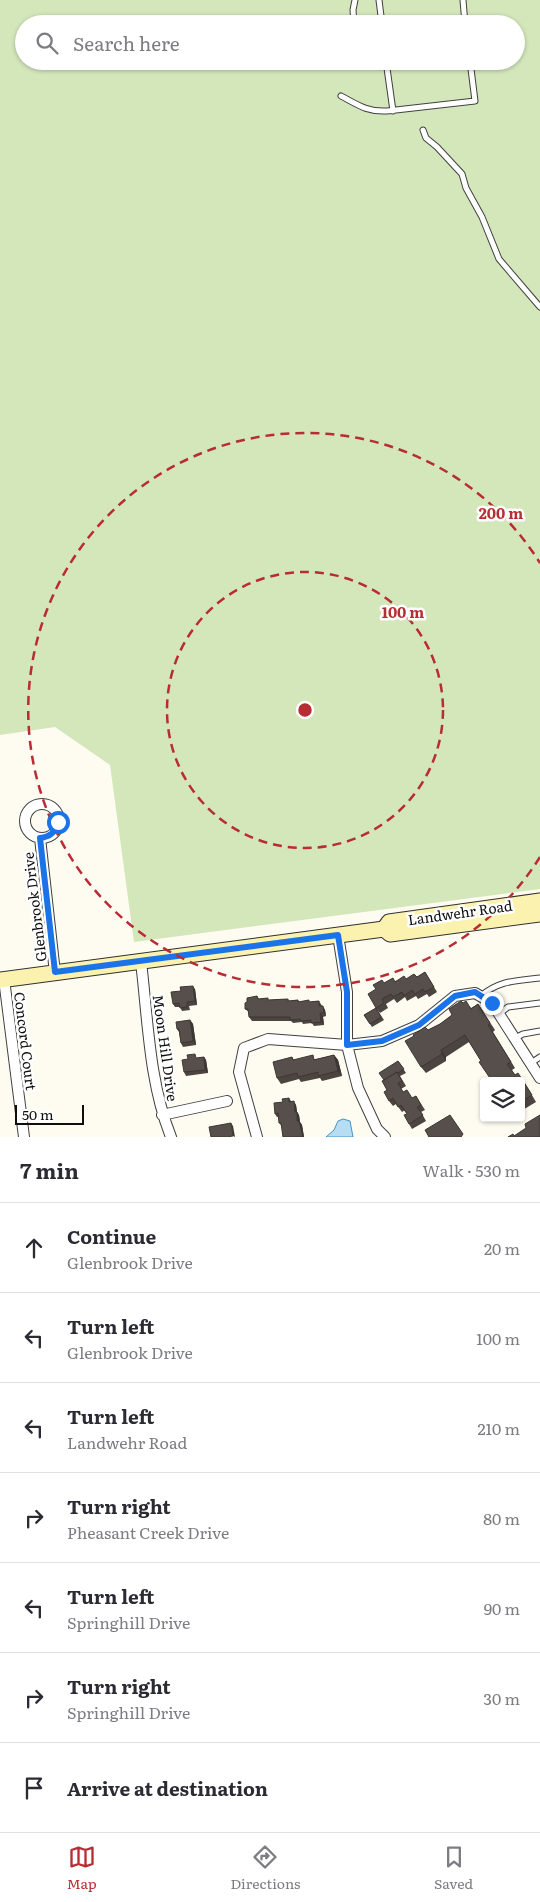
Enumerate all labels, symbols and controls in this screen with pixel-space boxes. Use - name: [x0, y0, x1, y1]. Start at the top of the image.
- search box: [15, 15, 525, 70]
- icon: search: [33, 29, 61, 57]
- text: Search here: [73, 29, 180, 57]
- text: 200 m: [479, 501, 523, 524]
- text: 100 m: [382, 600, 424, 623]
- centre of rings: [296, 701, 314, 719]
- route start: [47, 811, 70, 834]
- street label: Glenbrook Drive: [17, 851, 51, 963]
- street label: Landwehr Road: [406, 895, 514, 929]
- street label: Concord Court: [10, 991, 42, 1092]
- route end: [481, 992, 504, 1015]
- street label: Moon Hill Drive: [149, 993, 183, 1103]
- map controls: [480, 1077, 525, 1122]
- button: layers: [480, 1077, 525, 1122]
- scale bar: [15, 1102, 84, 1125]
- text: 50 m: [22, 1104, 54, 1124]
- text: 7 min: [20, 1154, 79, 1185]
- text: Walk · 530 m: [423, 1158, 520, 1182]
- text: Continue: [67, 1222, 156, 1250]
- icon: ahead: [20, 1234, 48, 1262]
- text: 20 m: [484, 1236, 520, 1260]
- text: Glenbrook Drive: [67, 1250, 193, 1274]
- text: Turn left: [67, 1312, 154, 1340]
- icon: left: [20, 1324, 48, 1352]
- text: 100 m: [476, 1326, 520, 1350]
- text: Glenbrook Drive: [67, 1340, 193, 1364]
- text: Turn left: [67, 1402, 154, 1430]
- icon: left: [20, 1414, 48, 1442]
- text: 210 m: [477, 1416, 520, 1440]
- text: Landwehr Road: [67, 1430, 187, 1454]
- text: Turn right: [67, 1492, 171, 1520]
- icon: right: [20, 1504, 48, 1532]
- text: 80 m: [483, 1506, 520, 1530]
- text: Pheasant Creek Drive: [67, 1520, 229, 1544]
- text: Turn left: [67, 1582, 154, 1610]
- icon: left: [20, 1594, 48, 1622]
- text: 90 m: [484, 1596, 520, 1620]
- text: Springhill Drive: [67, 1610, 190, 1634]
- text: Turn right: [67, 1672, 171, 1700]
- icon: right: [20, 1684, 48, 1712]
- text: 30 m: [483, 1686, 520, 1710]
- text: Springhill Drive: [67, 1700, 190, 1724]
- icon: arrive: [20, 1774, 48, 1802]
- text: Arrive at destination: [67, 1774, 268, 1802]
- tab: Map: [67, 1843, 97, 1893]
- tab: Directions: [230, 1843, 300, 1893]
- tab: Saved: [434, 1843, 473, 1893]

